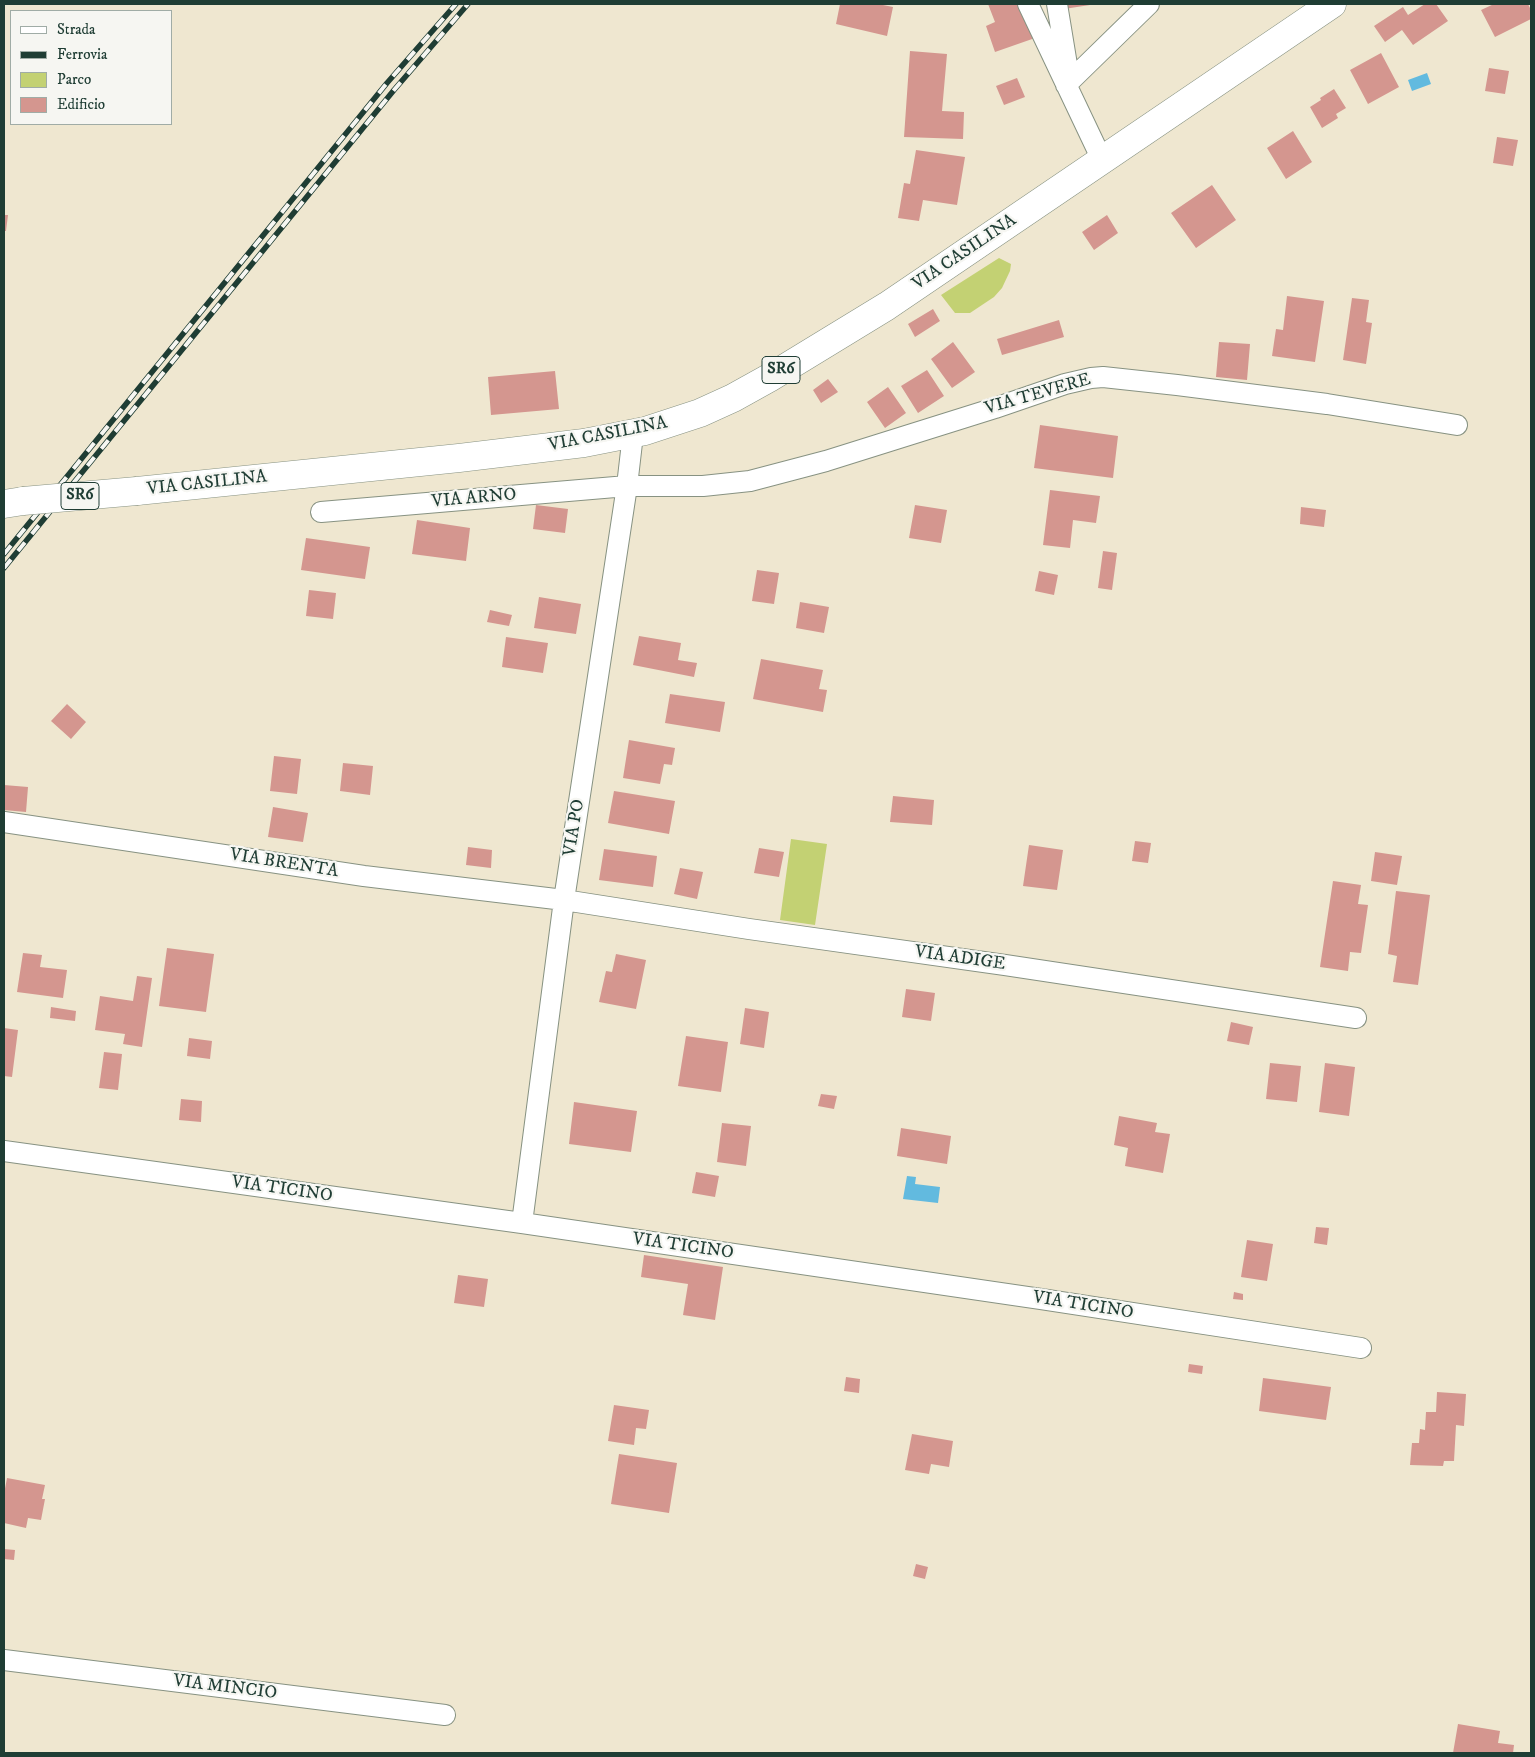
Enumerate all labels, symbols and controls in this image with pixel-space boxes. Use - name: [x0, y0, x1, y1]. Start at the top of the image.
- legend: [10, 10, 172, 125]
- text: Strada: [57, 20, 95, 39]
- text: Ferrovia: [57, 45, 107, 64]
- text: Parco: [57, 70, 91, 89]
- text: Edificio: [57, 95, 105, 114]
- street label: VIA CASILINA: [909, 210, 1021, 296]
- road number: SR6: [762, 356, 800, 384]
- street label: VIA TEVERE: [982, 370, 1094, 420]
- street label: VIA CASILINA: [547, 413, 669, 457]
- street label: VIA CASILINA: [146, 467, 268, 501]
- road number: SR6: [61, 482, 99, 510]
- street label: VIA ARNO: [431, 485, 517, 513]
- street label: VIA PO: [560, 798, 590, 858]
- street label: VIA BRENTA: [228, 845, 340, 883]
- street label: VIA ADIGE: [913, 942, 1007, 976]
- street label: VIA TICINO: [230, 1172, 334, 1208]
- street label: VIA TICINO: [631, 1229, 735, 1265]
- street label: VIA TICINO: [1031, 1287, 1135, 1325]
- street label: VIA MINCIO: [172, 1671, 278, 1705]

